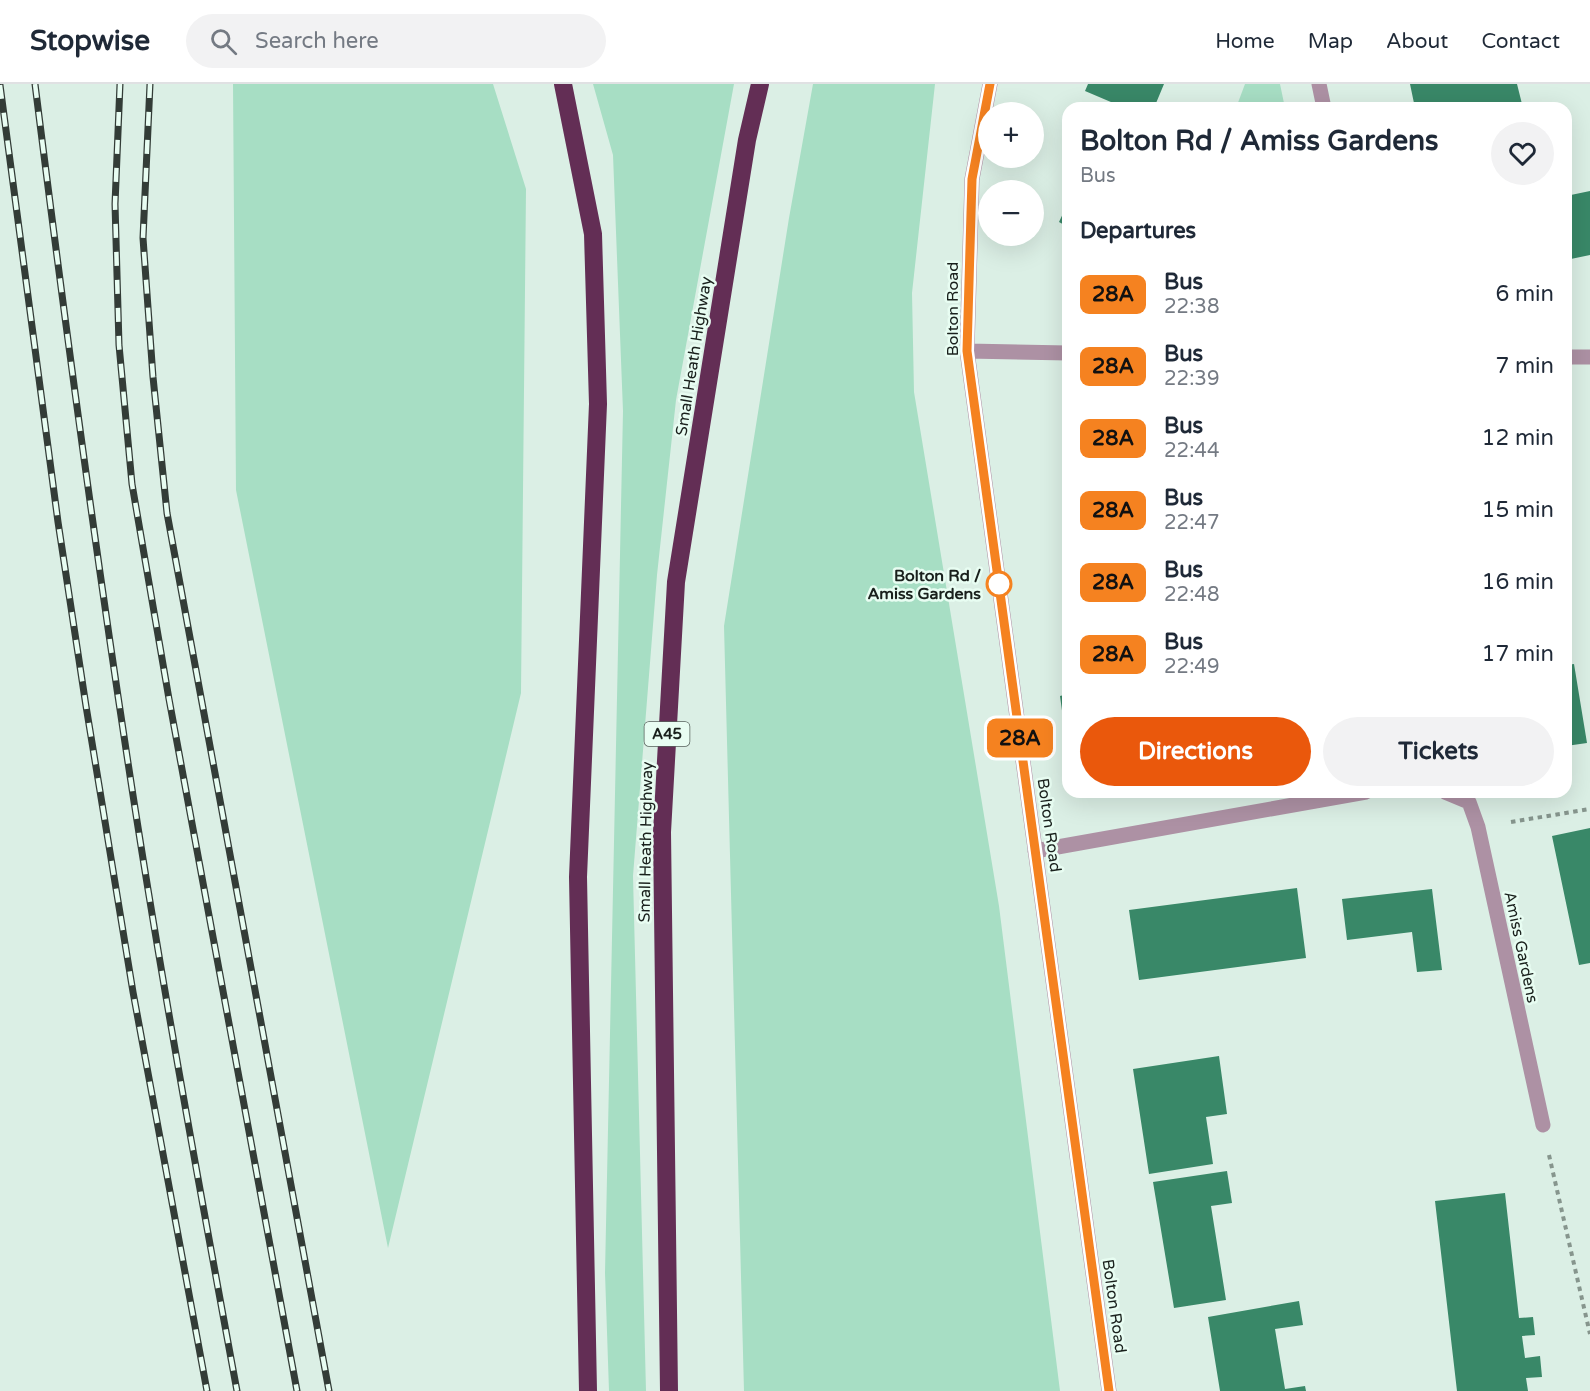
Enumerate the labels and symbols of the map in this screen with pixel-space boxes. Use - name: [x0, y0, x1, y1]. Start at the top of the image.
- street label: Bolton Road: [943, 262, 963, 356]
- street label: Small Heath Highway: [672, 275, 717, 437]
- place label: Bolton Rd / Amiss Gardens: [867, 566, 981, 604]
- marker: Bolton Rd / Amiss Gardens: [986, 571, 1012, 597]
- line badge: 28A: [986, 718, 1054, 758]
- road number: A45: [644, 722, 690, 746]
- street label: Small Heath Highway: [635, 761, 657, 923]
- street label: Bolton Road: [1033, 777, 1065, 873]
- street label: Amiss Gardens: [1499, 890, 1543, 1005]
- street label: Bolton Road: [1098, 1258, 1130, 1354]

